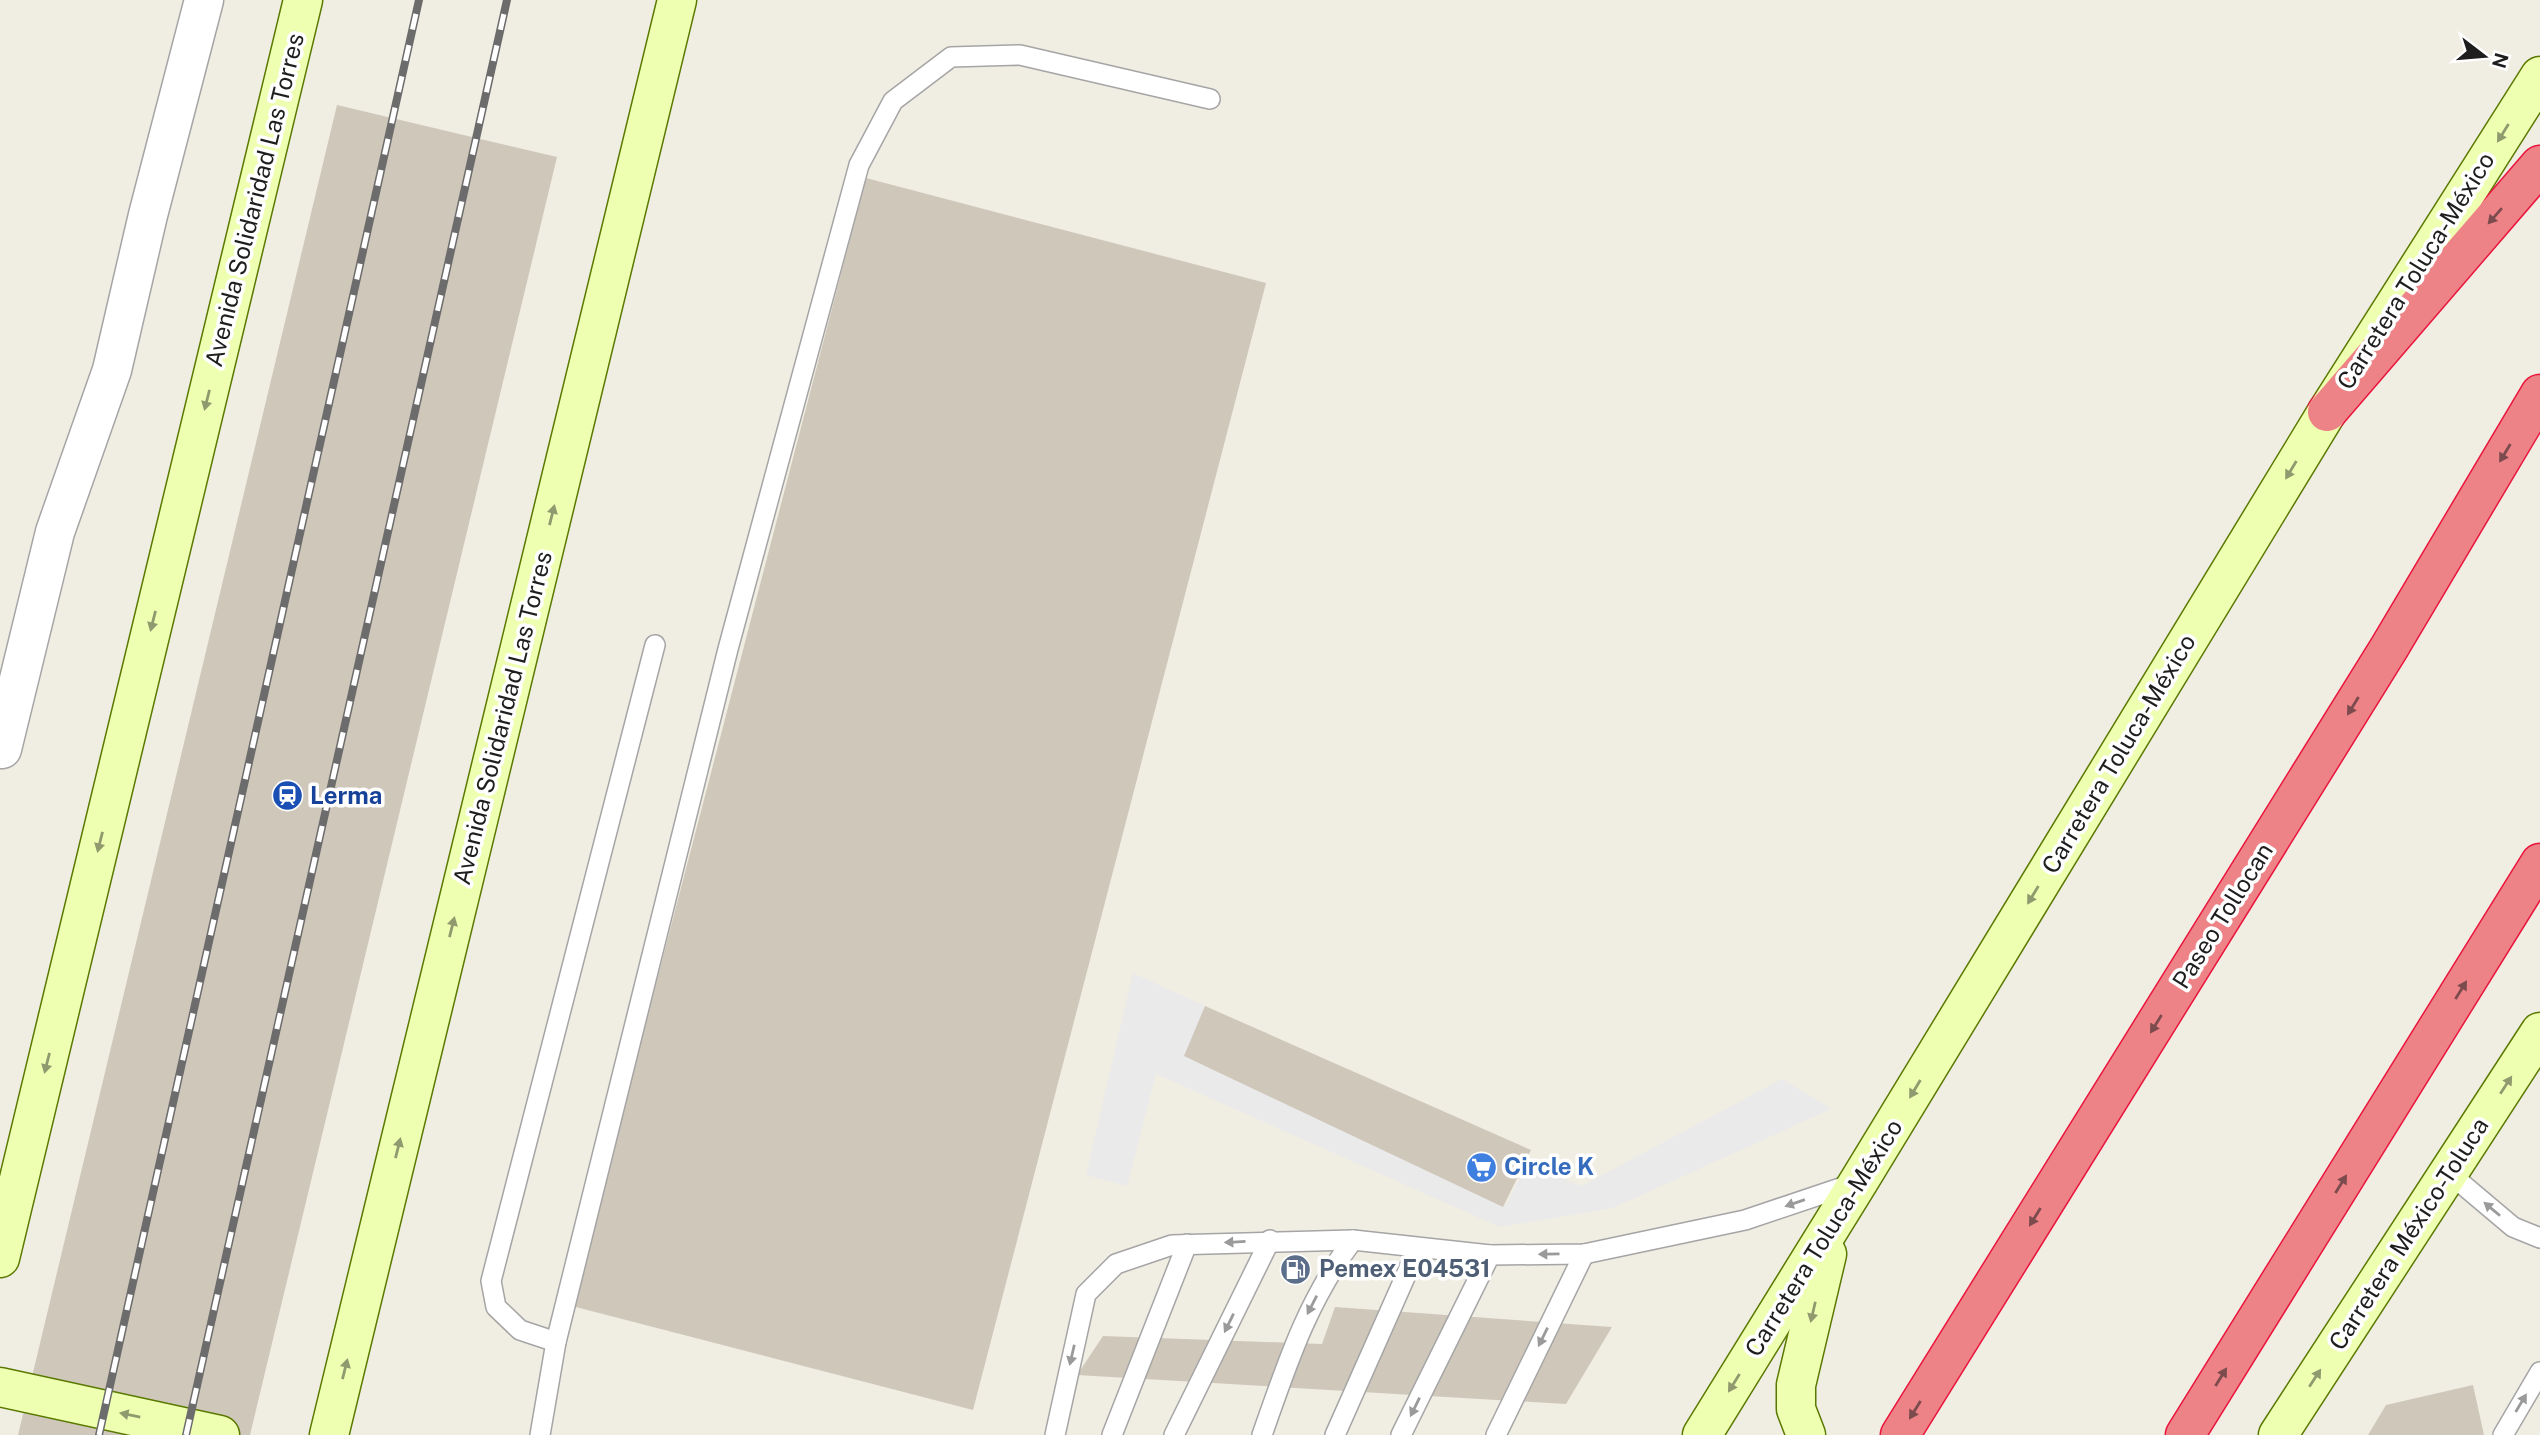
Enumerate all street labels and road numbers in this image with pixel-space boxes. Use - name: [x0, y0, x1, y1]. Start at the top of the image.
- street label: Avenida Solidaridad Las Torres: [199, 30, 309, 369]
- street label: Carretera Toluca-México: [2331, 147, 2500, 394]
- street label: Avenida Solidaridad Las Torres: [447, 548, 557, 887]
- street label: Carretera Toluca-México: [2036, 629, 2201, 878]
- street label: Paseo Tollocan: [2166, 837, 2278, 993]
- street label: Carretera México-Toluca: [2323, 1112, 2494, 1355]
- street label: Carretera Toluca-México: [1739, 1114, 1908, 1361]

